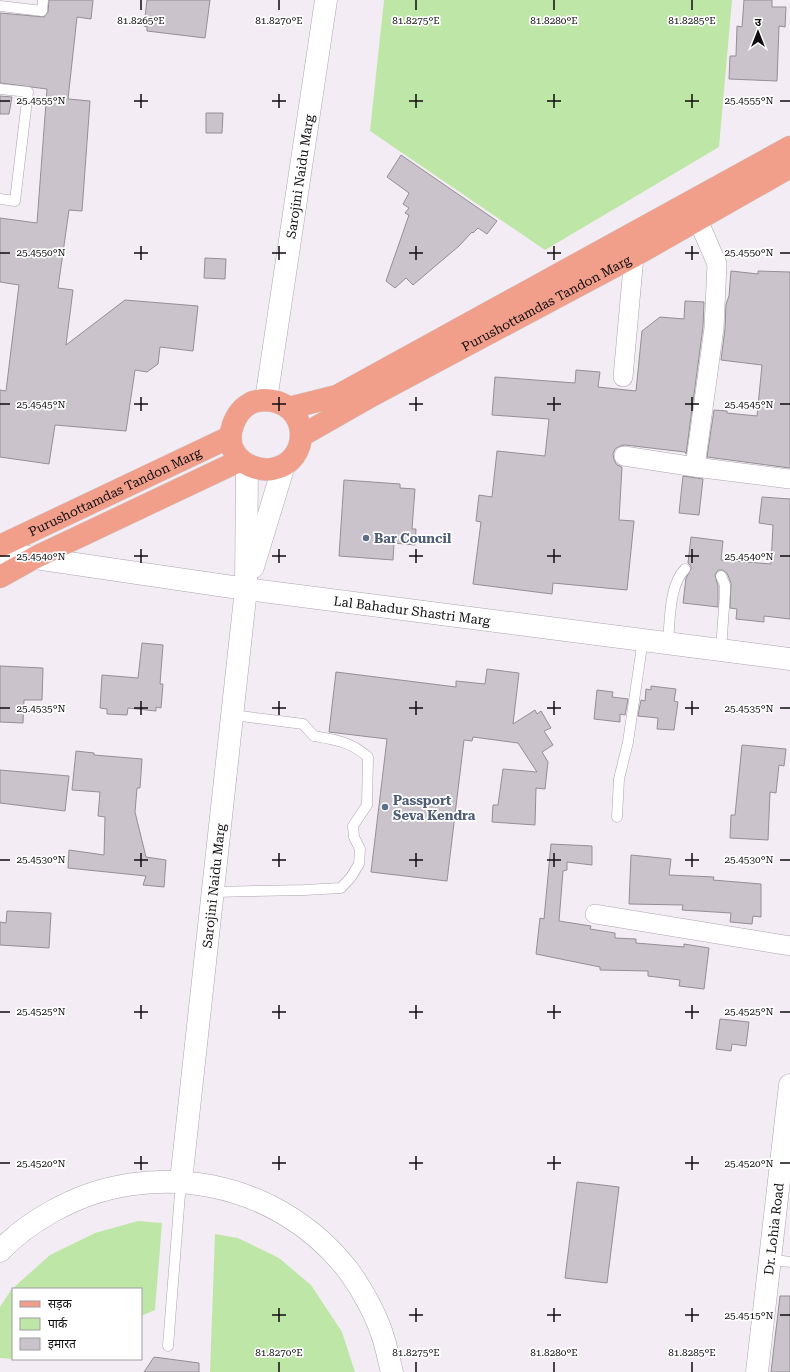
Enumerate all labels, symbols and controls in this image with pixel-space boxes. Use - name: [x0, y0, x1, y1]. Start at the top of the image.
- north arrow: [738, 12, 778, 52]
- text: 81.8265°E: [117, 15, 165, 26]
- text: 81.8270°E: [255, 15, 303, 26]
- text: 81.8275°E: [392, 15, 440, 26]
- text: 81.8280°E: [530, 15, 578, 26]
- text: 81.8285°E: [668, 15, 716, 26]
- text: उ: [755, 16, 762, 29]
- text: 25.4555°N: [16, 95, 66, 106]
- text: 25.4555°N: [724, 95, 774, 106]
- street label: Sarojini Naidu Marg: [283, 113, 317, 240]
- text: 25.4550°N: [16, 247, 66, 258]
- text: 25.4550°N: [724, 247, 774, 258]
- street label: Purushottamdas Tandon Marg: [459, 252, 634, 354]
- text: 25.4545°N: [16, 399, 66, 410]
- text: 25.4545°N: [724, 399, 774, 410]
- street label: Purushottamdas Tandon Marg: [26, 444, 204, 539]
- place label: Bar Council: [374, 531, 452, 546]
- marker: Bar Council: [361, 533, 371, 543]
- text: 25.4540°N: [16, 551, 66, 562]
- text: 25.4540°N: [724, 551, 774, 562]
- street label: Lal Bahadur Shastri Marg: [333, 593, 492, 628]
- text: 25.4535°N: [16, 703, 66, 714]
- text: 25.4535°N: [724, 703, 774, 714]
- place label: Passport Seva Kendra: [393, 793, 476, 823]
- marker: Passport Seva Kendra: [380, 802, 390, 812]
- street label: Sarojini Naidu Marg: [200, 822, 228, 949]
- text: 25.4530°N: [16, 854, 66, 865]
- text: 25.4530°N: [724, 854, 774, 865]
- text: 25.4525°N: [16, 1006, 66, 1017]
- text: 25.4525°N: [724, 1006, 774, 1017]
- text: 25.4520°N: [16, 1158, 66, 1169]
- text: 25.4520°N: [724, 1158, 774, 1169]
- street label: Dr. Lohia Road: [761, 1182, 787, 1276]
- legend: [12, 1288, 142, 1360]
- text: सड़क: [48, 1297, 73, 1311]
- text: 25.4515°N: [724, 1310, 774, 1321]
- text: पार्क: [48, 1317, 68, 1331]
- text: इमारत: [48, 1337, 77, 1351]
- text: 81.8270°E: [255, 1347, 303, 1358]
- text: 81.8275°E: [392, 1347, 440, 1358]
- text: 81.8280°E: [530, 1347, 578, 1358]
- text: 81.8285°E: [668, 1347, 716, 1358]

